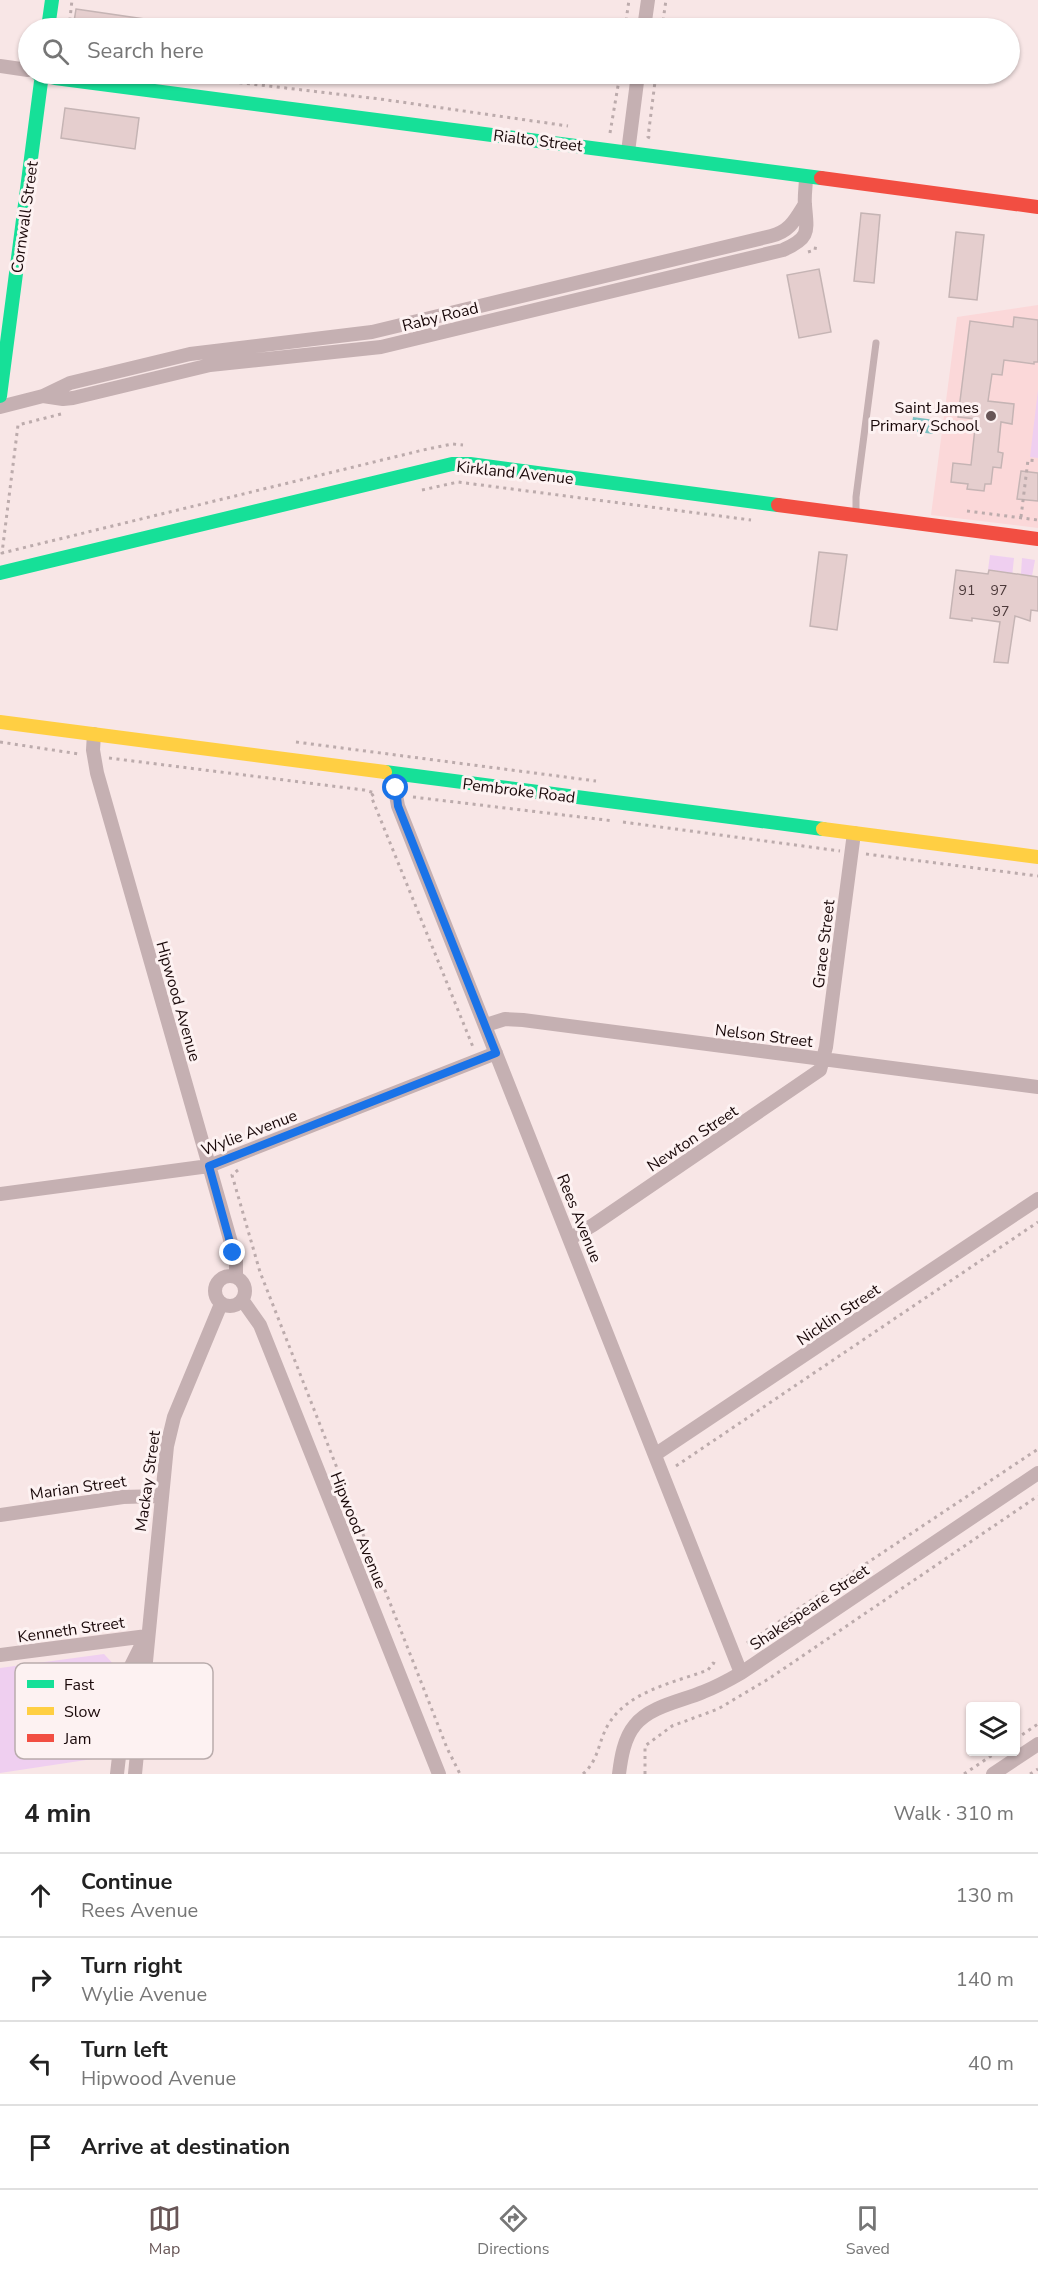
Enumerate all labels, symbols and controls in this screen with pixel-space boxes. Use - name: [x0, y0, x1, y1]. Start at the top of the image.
- search box: [18, 18, 1020, 84]
- icon: search: [39, 35, 72, 68]
- text: Search here: [87, 36, 204, 66]
- street label: Rialto Street: [492, 125, 584, 157]
- street label: Cornwall Street: [6, 159, 44, 275]
- street label: Raby Road: [400, 297, 481, 337]
- place label: Saint James Primary School: [870, 397, 979, 437]
- marker: Saint James Primary School: [984, 409, 998, 423]
- street label: Kirkland Avenue: [455, 456, 575, 490]
- house number: 91: [959, 581, 975, 600]
- house number: 97: [991, 581, 1007, 600]
- house number: 97: [993, 602, 1009, 621]
- street label: Pembroke Road: [461, 773, 577, 809]
- route start: [382, 774, 408, 800]
- street label: Grace Street: [808, 898, 840, 990]
- street label: Hipwood Avenue: [150, 939, 206, 1064]
- street label: Nelson Street: [714, 1019, 814, 1053]
- street label: Newton Street: [643, 1100, 743, 1177]
- street label: Wylie Avenue: [198, 1105, 300, 1161]
- street label: Rees Avenue: [551, 1171, 607, 1266]
- route end: [219, 1239, 245, 1265]
- street label: Nicklin Street: [793, 1279, 885, 1351]
- street label: Mackay Street: [130, 1429, 166, 1533]
- street label: Hipwood Avenue: [325, 1469, 392, 1592]
- street label: Marian Street: [29, 1470, 128, 1506]
- street label: Shakespeare Street: [746, 1559, 874, 1656]
- street label: Kenneth Street: [16, 1612, 126, 1648]
- legend: [15, 1663, 213, 1759]
- text: Fast: [64, 1674, 95, 1696]
- text: Slow: [64, 1701, 101, 1723]
- map controls: [966, 1702, 1020, 1756]
- button: layers: [966, 1702, 1020, 1756]
- text: Jam: [63, 1728, 91, 1750]
- text: 4 min: [24, 1796, 91, 1831]
- text: Walk · 310 m: [894, 1800, 1014, 1827]
- text: Continue: [81, 1867, 172, 1897]
- icon: ahead: [24, 1879, 57, 1912]
- text: 130 m: [956, 1882, 1014, 1909]
- text: Rees Avenue: [81, 1897, 198, 1924]
- text: Turn right: [81, 1951, 182, 1981]
- icon: right: [24, 1963, 57, 1996]
- text: 140 m: [956, 1966, 1014, 1993]
- text: Wylie Avenue: [81, 1981, 207, 2008]
- text: Turn left: [81, 2035, 168, 2065]
- icon: left: [24, 2047, 57, 2080]
- text: 40 m: [968, 2050, 1014, 2077]
- text: Hipwood Avenue: [81, 2065, 236, 2092]
- icon: arrive: [24, 2131, 57, 2164]
- text: Arrive at destination: [81, 2132, 290, 2162]
- tab: Map: [148, 2202, 181, 2260]
- tab: Directions: [477, 2202, 549, 2260]
- tab: Saved: [846, 2202, 890, 2260]

